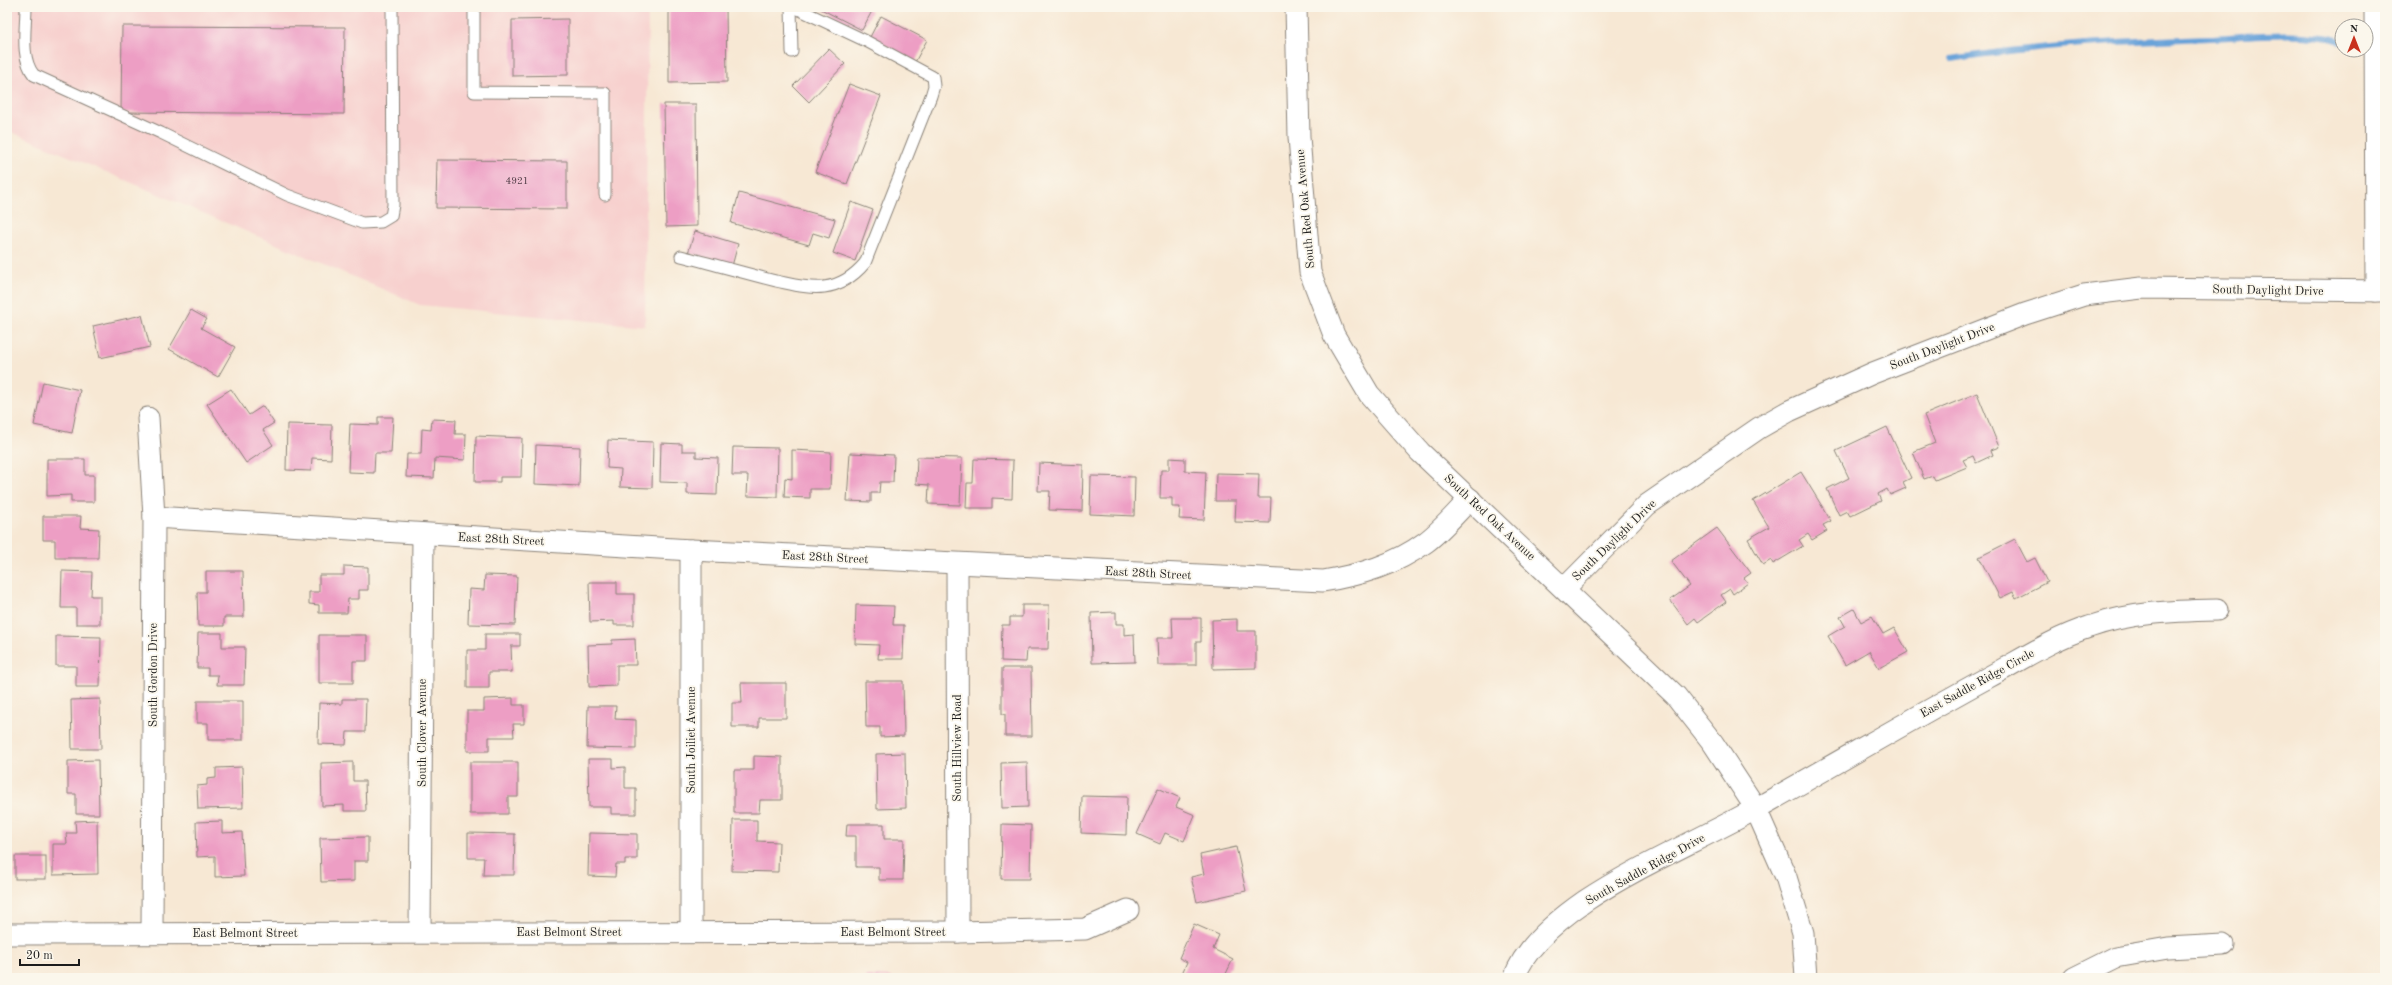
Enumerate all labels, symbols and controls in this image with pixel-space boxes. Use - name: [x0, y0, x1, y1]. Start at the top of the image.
- north arrow: [2334, 18, 2374, 58]
- text: N: [2350, 24, 2359, 35]
- street label: South Red Oak Avenue: [1295, 148, 1317, 269]
- house number: 4921: [505, 176, 529, 186]
- street label: South Daylight Drive: [2212, 284, 2324, 298]
- street label: South Daylight Drive: [1888, 321, 1997, 372]
- street label: South Red Oak Avenue: [1441, 473, 1538, 563]
- street label: South Daylight Drive: [1571, 497, 1659, 584]
- street label: East 28th Street: [457, 532, 545, 548]
- street label: East 28th Street: [781, 550, 869, 566]
- street label: East 28th Street: [1104, 566, 1192, 582]
- street label: South Gordon Drive: [148, 622, 160, 727]
- street label: East Saddle Ridge Circle: [1918, 647, 2037, 720]
- street label: South Clover Avenue: [417, 678, 429, 787]
- street label: South Joiliet Avenue: [686, 686, 698, 794]
- street label: South Hillview Road: [952, 694, 964, 802]
- street label: South Saddle Ridge Drive: [1584, 832, 1707, 908]
- street label: East Belmont Street: [516, 927, 622, 939]
- street label: East Belmont Street: [840, 927, 946, 939]
- street label: East Belmont Street: [192, 928, 298, 940]
- scale bar: [20, 941, 79, 967]
- text: 20 m: [26, 950, 53, 962]

